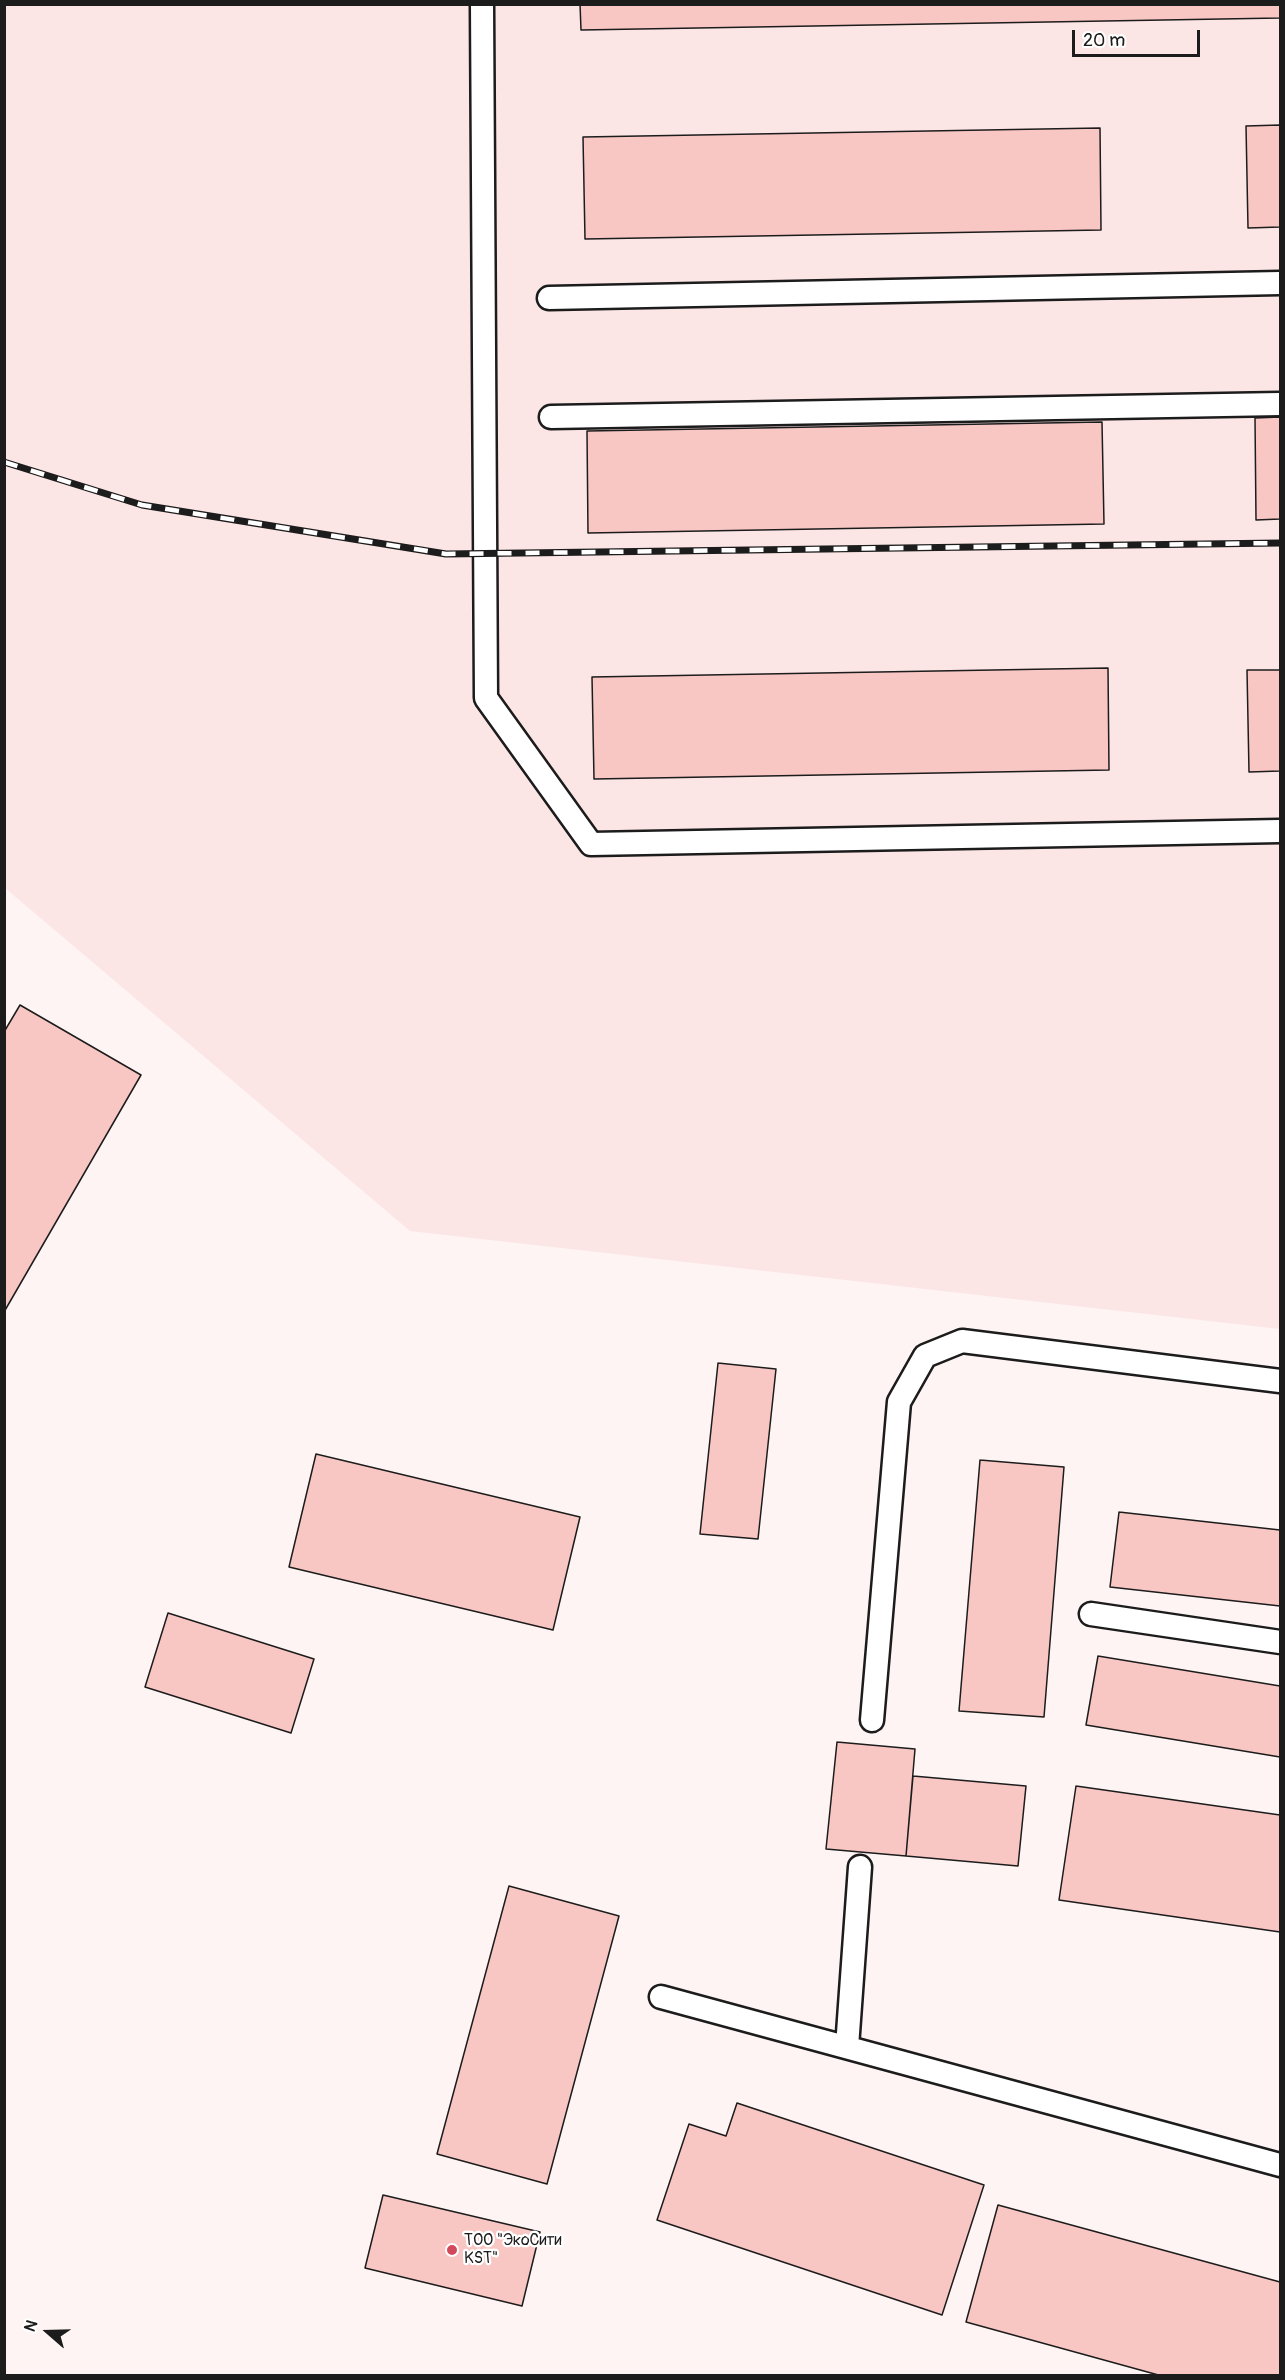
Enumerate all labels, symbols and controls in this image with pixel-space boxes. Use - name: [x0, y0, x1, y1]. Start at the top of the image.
- scale bar: [1075, 18, 1202, 56]
- text: 20 m: [1083, 29, 1125, 52]
- place label: ТОО "ЭкоСити KST": [464, 2231, 562, 2269]
- marker: ТОО "ЭкоСити KST": [445, 2243, 459, 2257]
- north arrow: [18, 2302, 78, 2362]
- text: N: [20, 2317, 42, 2334]

